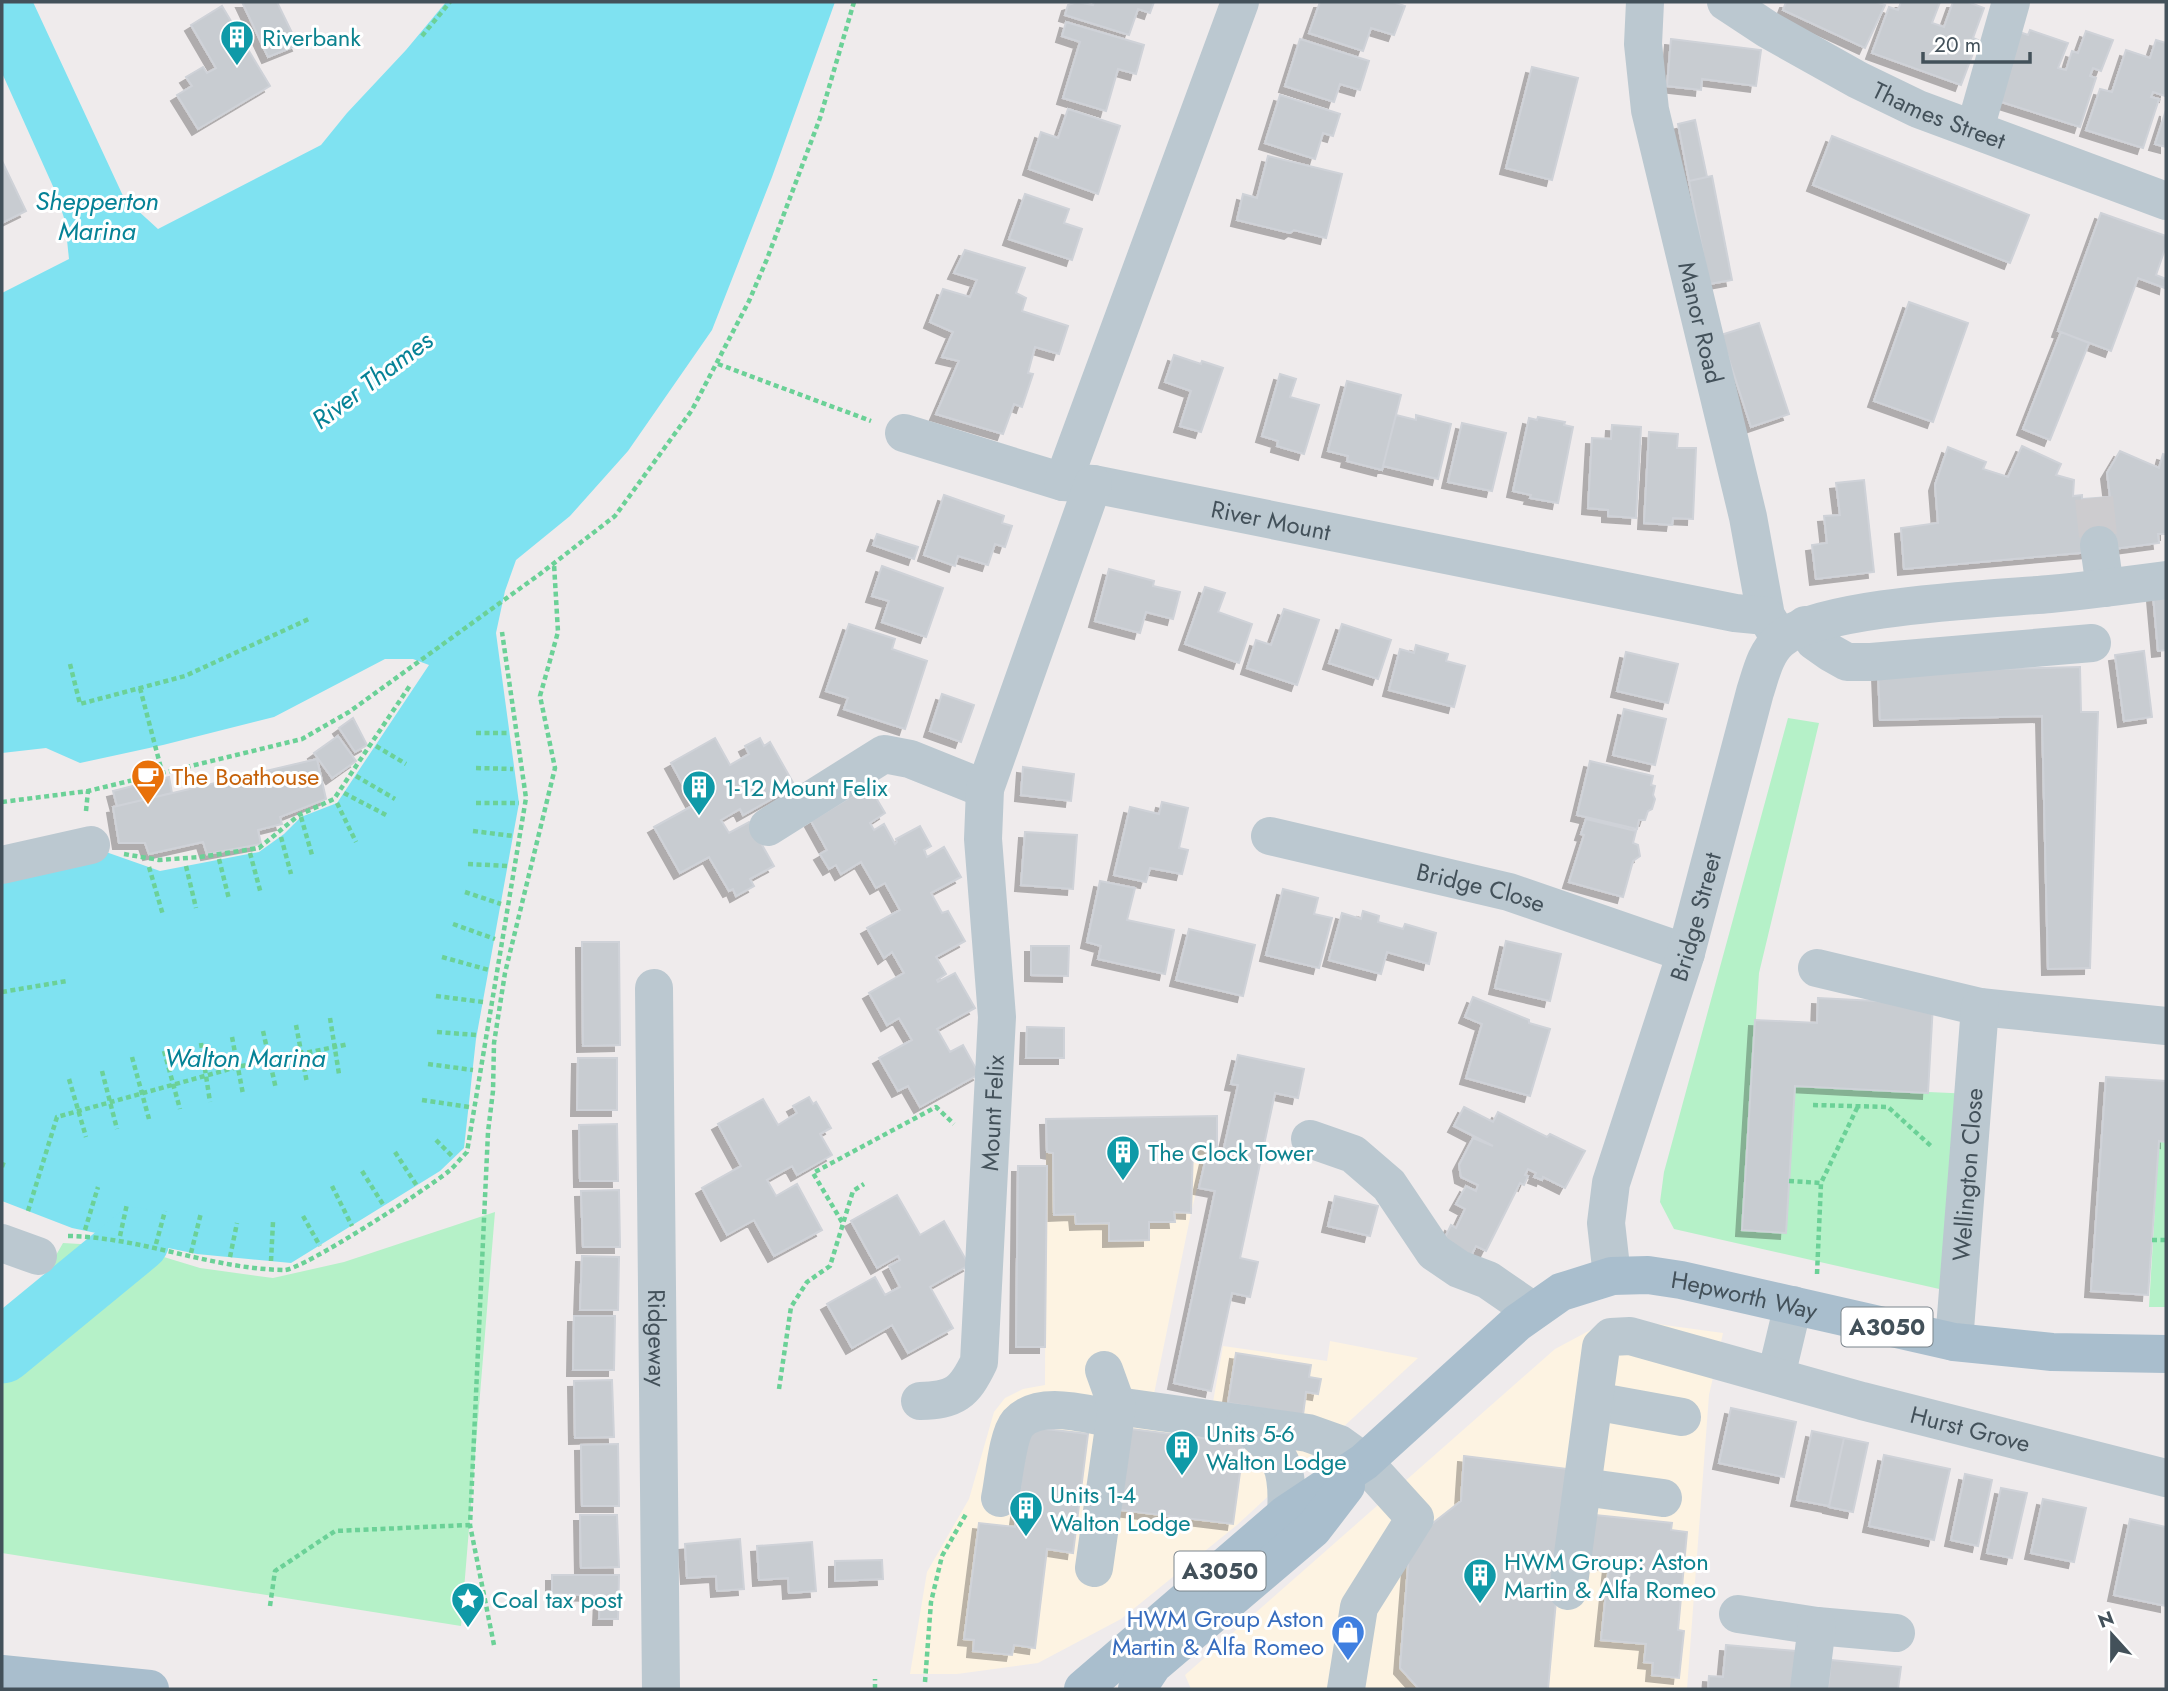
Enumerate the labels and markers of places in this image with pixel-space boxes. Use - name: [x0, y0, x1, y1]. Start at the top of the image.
- building icon: Riverbank: [218, 18, 256, 67]
- place label: Riverbank: [262, 20, 361, 55]
- cafe icon: The Boathouse: [129, 757, 167, 806]
- place label: The Boathouse: [172, 759, 319, 794]
- building icon: 1-12 Mount Felix: [680, 768, 718, 817]
- place label: 1-12 Mount Felix: [724, 770, 889, 805]
- building icon: The Clock Tower: [1104, 1133, 1142, 1182]
- place label: The Clock Tower: [1148, 1135, 1314, 1170]
- place label: Units 5-6 Walton Lodge: [1206, 1416, 1347, 1479]
- building icon: Units 5-6 Walton Lodge: [1163, 1428, 1201, 1477]
- place label: Units 1-4 Walton Lodge: [1050, 1477, 1191, 1540]
- building icon: Units 1-4 Walton Lodge: [1007, 1489, 1045, 1538]
- place label: HWM Group: Aston Martin & Alfa Romeo: [1504, 1544, 1716, 1607]
- building icon: HWM Group: Aston Martin & Alfa Romeo: [1461, 1556, 1499, 1605]
- place icon: Coal tax post: [449, 1580, 487, 1629]
- place label: Coal tax post: [492, 1582, 623, 1617]
- place label: HWM Group Aston Martin & Alfa Romeo: [1112, 1601, 1324, 1664]
- shop icon: HWM Group Aston Martin & Alfa Romeo: [1329, 1613, 1367, 1662]

